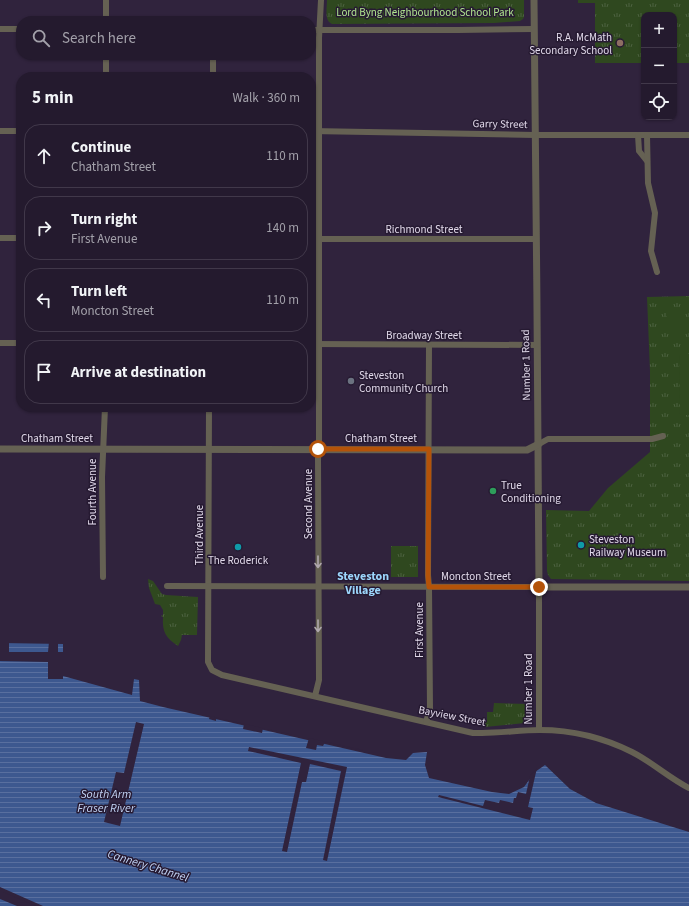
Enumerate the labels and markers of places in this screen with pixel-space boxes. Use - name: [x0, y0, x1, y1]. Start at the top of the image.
- place label: R.A. McMath Secondary School: [529, 30, 612, 58]
- marker: R.A. McMath Secondary School: [615, 38, 625, 48]
- place label: Steveston Community Church: [359, 368, 448, 396]
- marker: Steveston Community Church: [346, 376, 356, 386]
- place label: True Conditioning: [501, 478, 561, 506]
- marker: True Conditioning: [488, 486, 498, 496]
- place label: Steveston Railway Museum: [589, 532, 666, 560]
- marker: Steveston Railway Museum: [576, 540, 586, 550]
- marker: The Roderick: [233, 542, 243, 552]
- place label: The Roderick: [208, 553, 269, 568]

